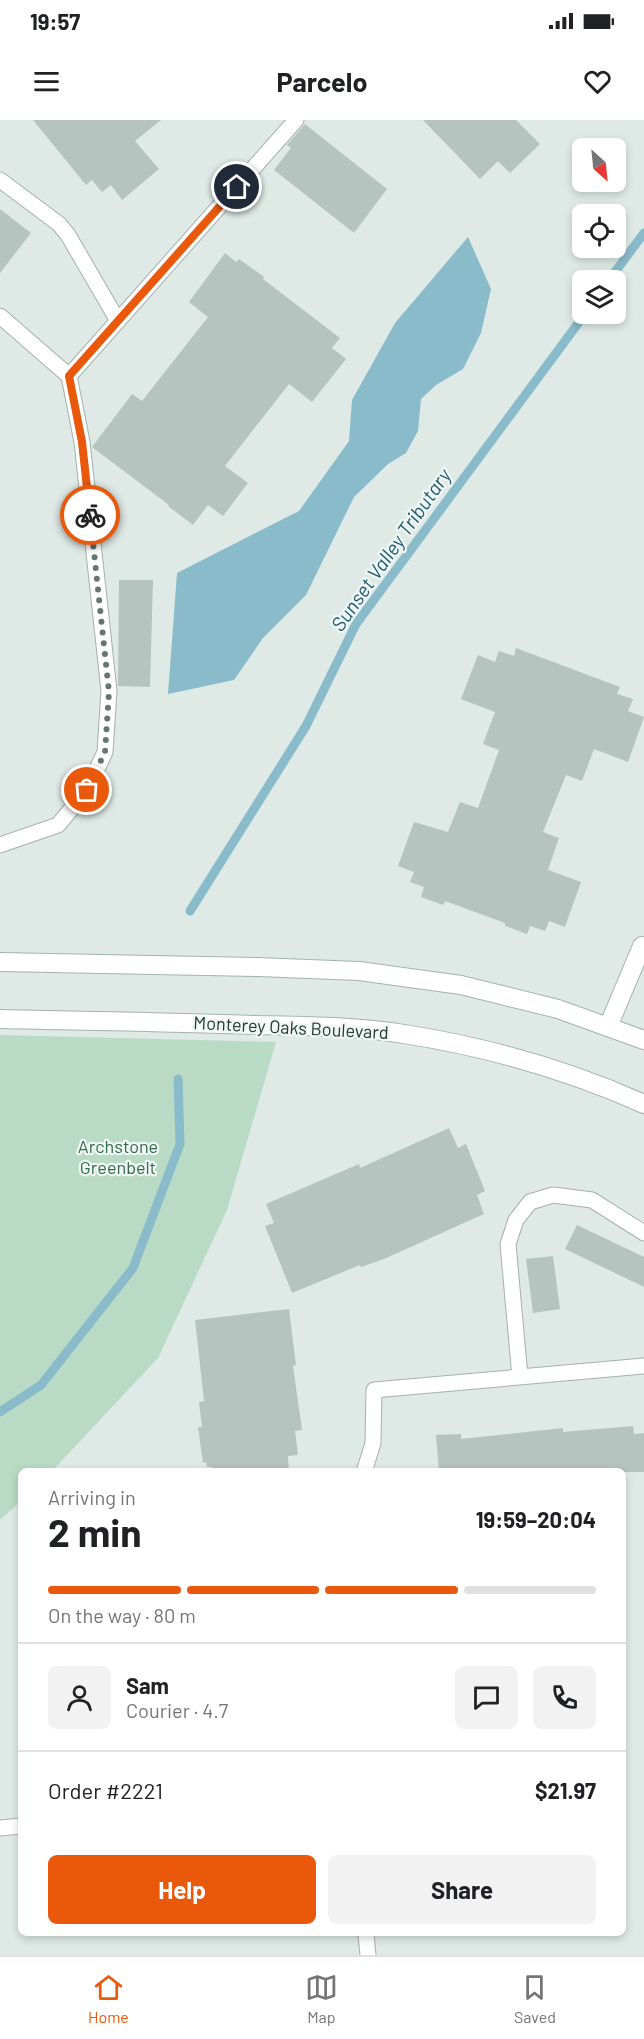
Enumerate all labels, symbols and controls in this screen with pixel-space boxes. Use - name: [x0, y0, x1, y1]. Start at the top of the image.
- text: 19:57: [30, 8, 80, 34]
- icon: menu: [30, 65, 63, 98]
- text: Parcelo: [277, 65, 367, 97]
- icon: heart: [581, 65, 614, 98]
- north arrow: [572, 138, 626, 192]
- map controls: [572, 138, 626, 324]
- pin: [211, 161, 262, 212]
- icon: home: [220, 170, 253, 203]
- button: locate: [572, 204, 626, 258]
- button: layers: [572, 270, 626, 324]
- water label: Sunset Valley Tributary: [325, 463, 456, 635]
- courier: [60, 485, 120, 545]
- icon: bike: [74, 499, 107, 532]
- pin: [61, 764, 112, 815]
- icon: bag: [70, 773, 103, 806]
- street label: Monterey Oaks Boulevard: [193, 1011, 389, 1043]
- park label: Archstone Greenbelt: [78, 1135, 158, 1178]
- text: Arriving in: [48, 1485, 136, 1509]
- text: 19:59–20:04: [476, 1506, 596, 1532]
- text: 2 min: [48, 1508, 141, 1555]
- text: On the way · 80 m: [48, 1603, 196, 1627]
- button: person: [48, 1666, 111, 1729]
- button: chat: [455, 1666, 518, 1729]
- button: phone: [533, 1666, 596, 1729]
- text: Sam: [126, 1672, 169, 1698]
- text: Courier · 4.7: [126, 1698, 228, 1722]
- text: Order #2221: [48, 1777, 163, 1803]
- text: $21.97: [535, 1777, 596, 1803]
- button: Help: [48, 1855, 316, 1924]
- button: Share: [328, 1855, 596, 1924]
- tab: Home: [88, 1971, 129, 2026]
- tab: Map: [305, 1971, 338, 2026]
- tab: Saved: [514, 1971, 556, 2026]

